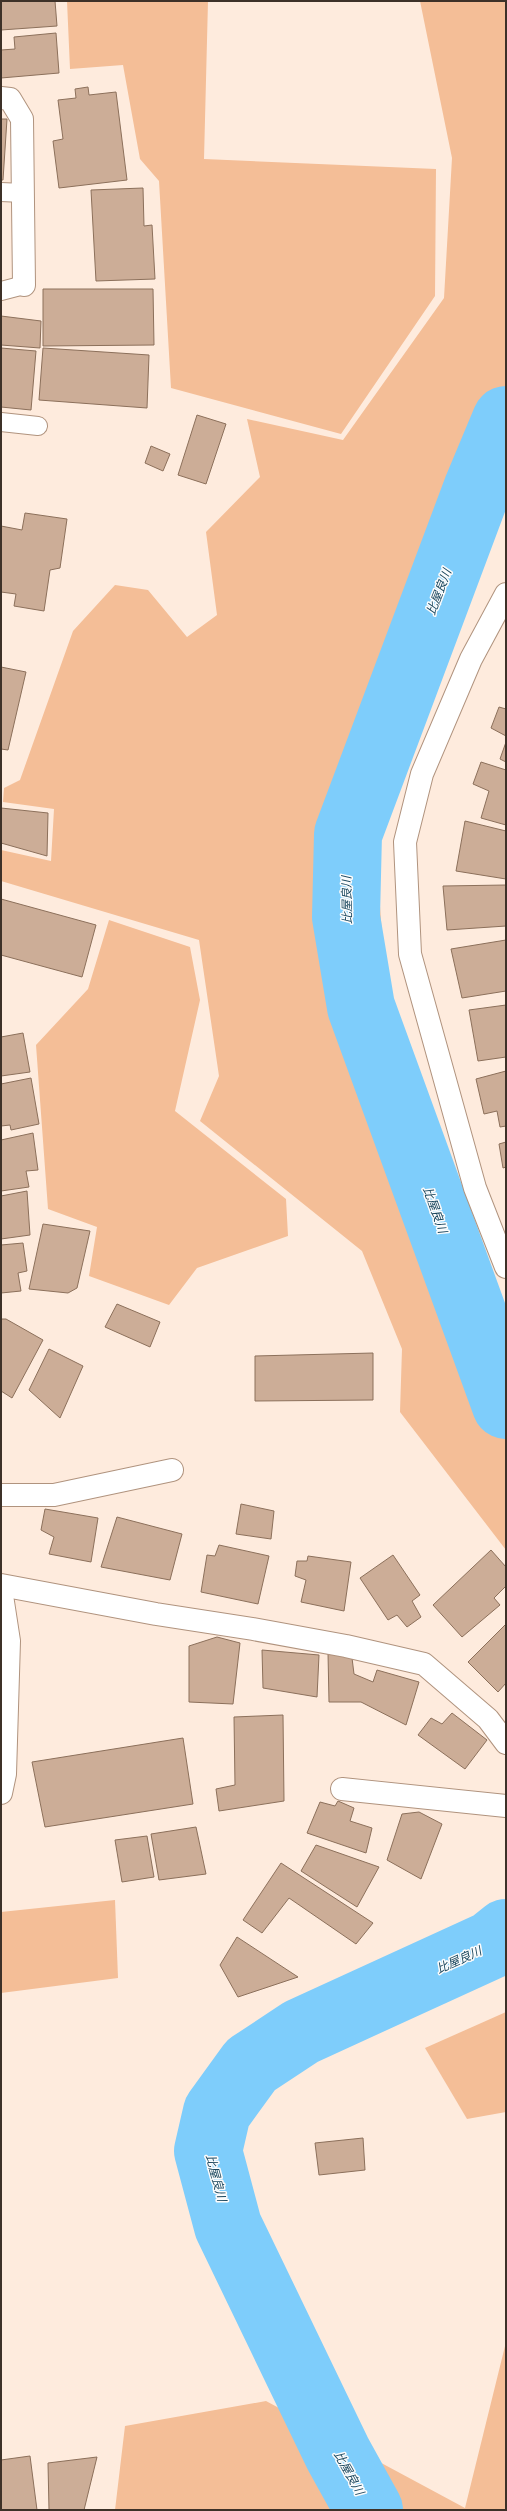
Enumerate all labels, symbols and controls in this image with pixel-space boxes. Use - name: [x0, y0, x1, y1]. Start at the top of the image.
- water label: 比屋良川: [423, 565, 455, 617]
- water label: 比屋良川: [339, 874, 354, 924]
- water label: 比屋良川: [420, 1185, 451, 1237]
- water label: 比屋良川: [434, 1942, 486, 1976]
- water label: 比屋良川: [203, 2153, 230, 2205]
- water label: 比屋良川: [331, 2448, 369, 2499]

